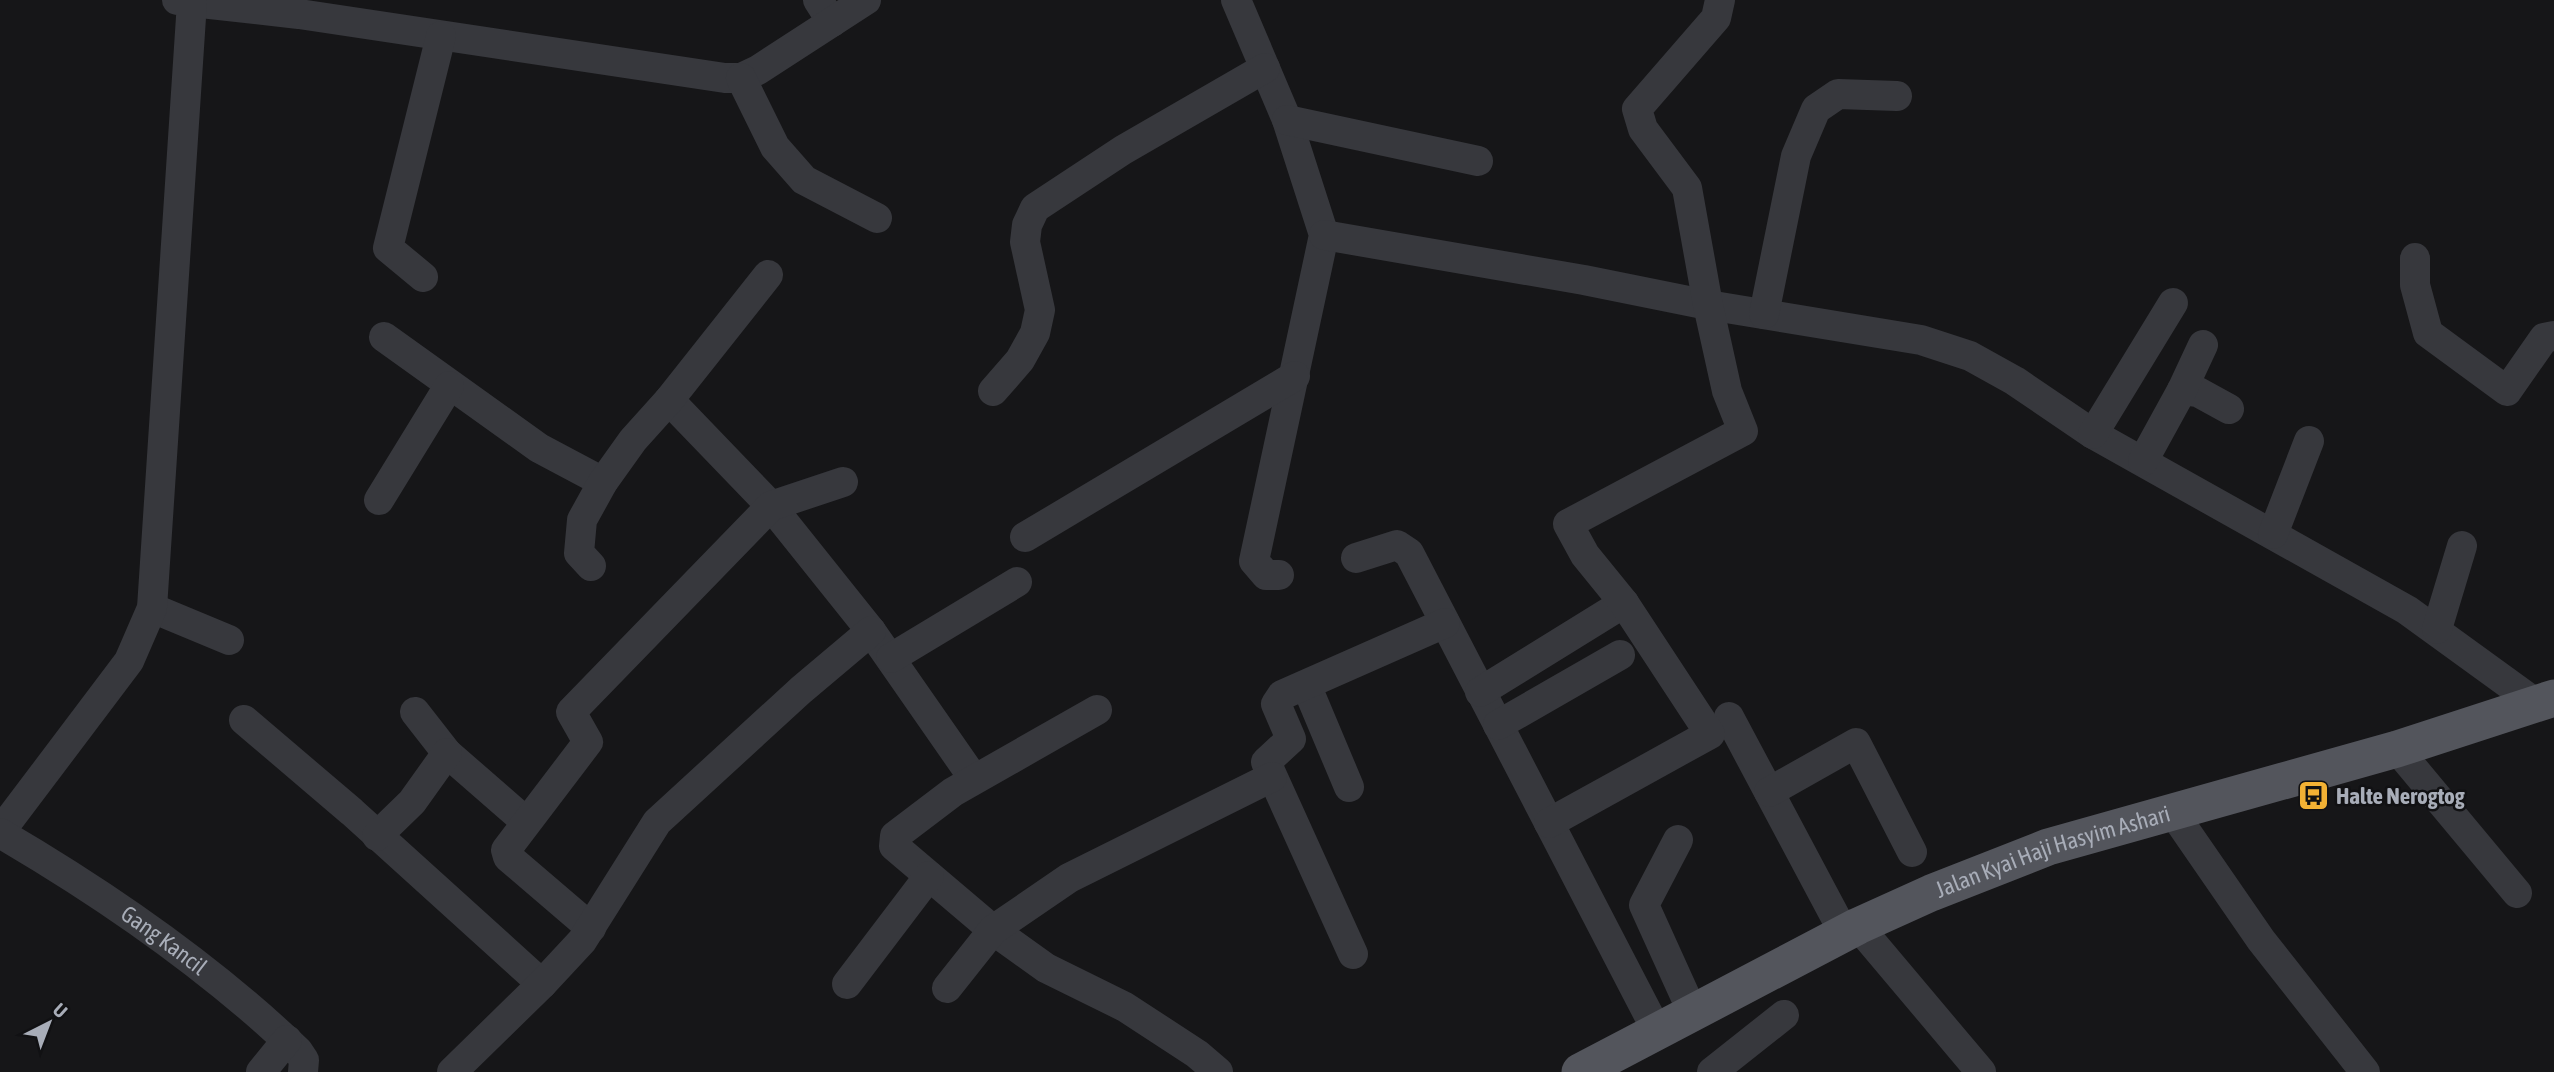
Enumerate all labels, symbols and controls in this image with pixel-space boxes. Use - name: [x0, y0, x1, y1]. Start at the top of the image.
- bus stop icon: Halte Nerogtog: [2296, 779, 2330, 813]
- place label: Halte Nerogtog: [2336, 783, 2465, 809]
- street label: Jalan Kyai Haji Hasyim Ashari: [1932, 800, 2173, 903]
- street label: Gang Kancil: [116, 900, 212, 980]
- north arrow: [14, 988, 84, 1058]
- text: U: [49, 998, 72, 1022]

